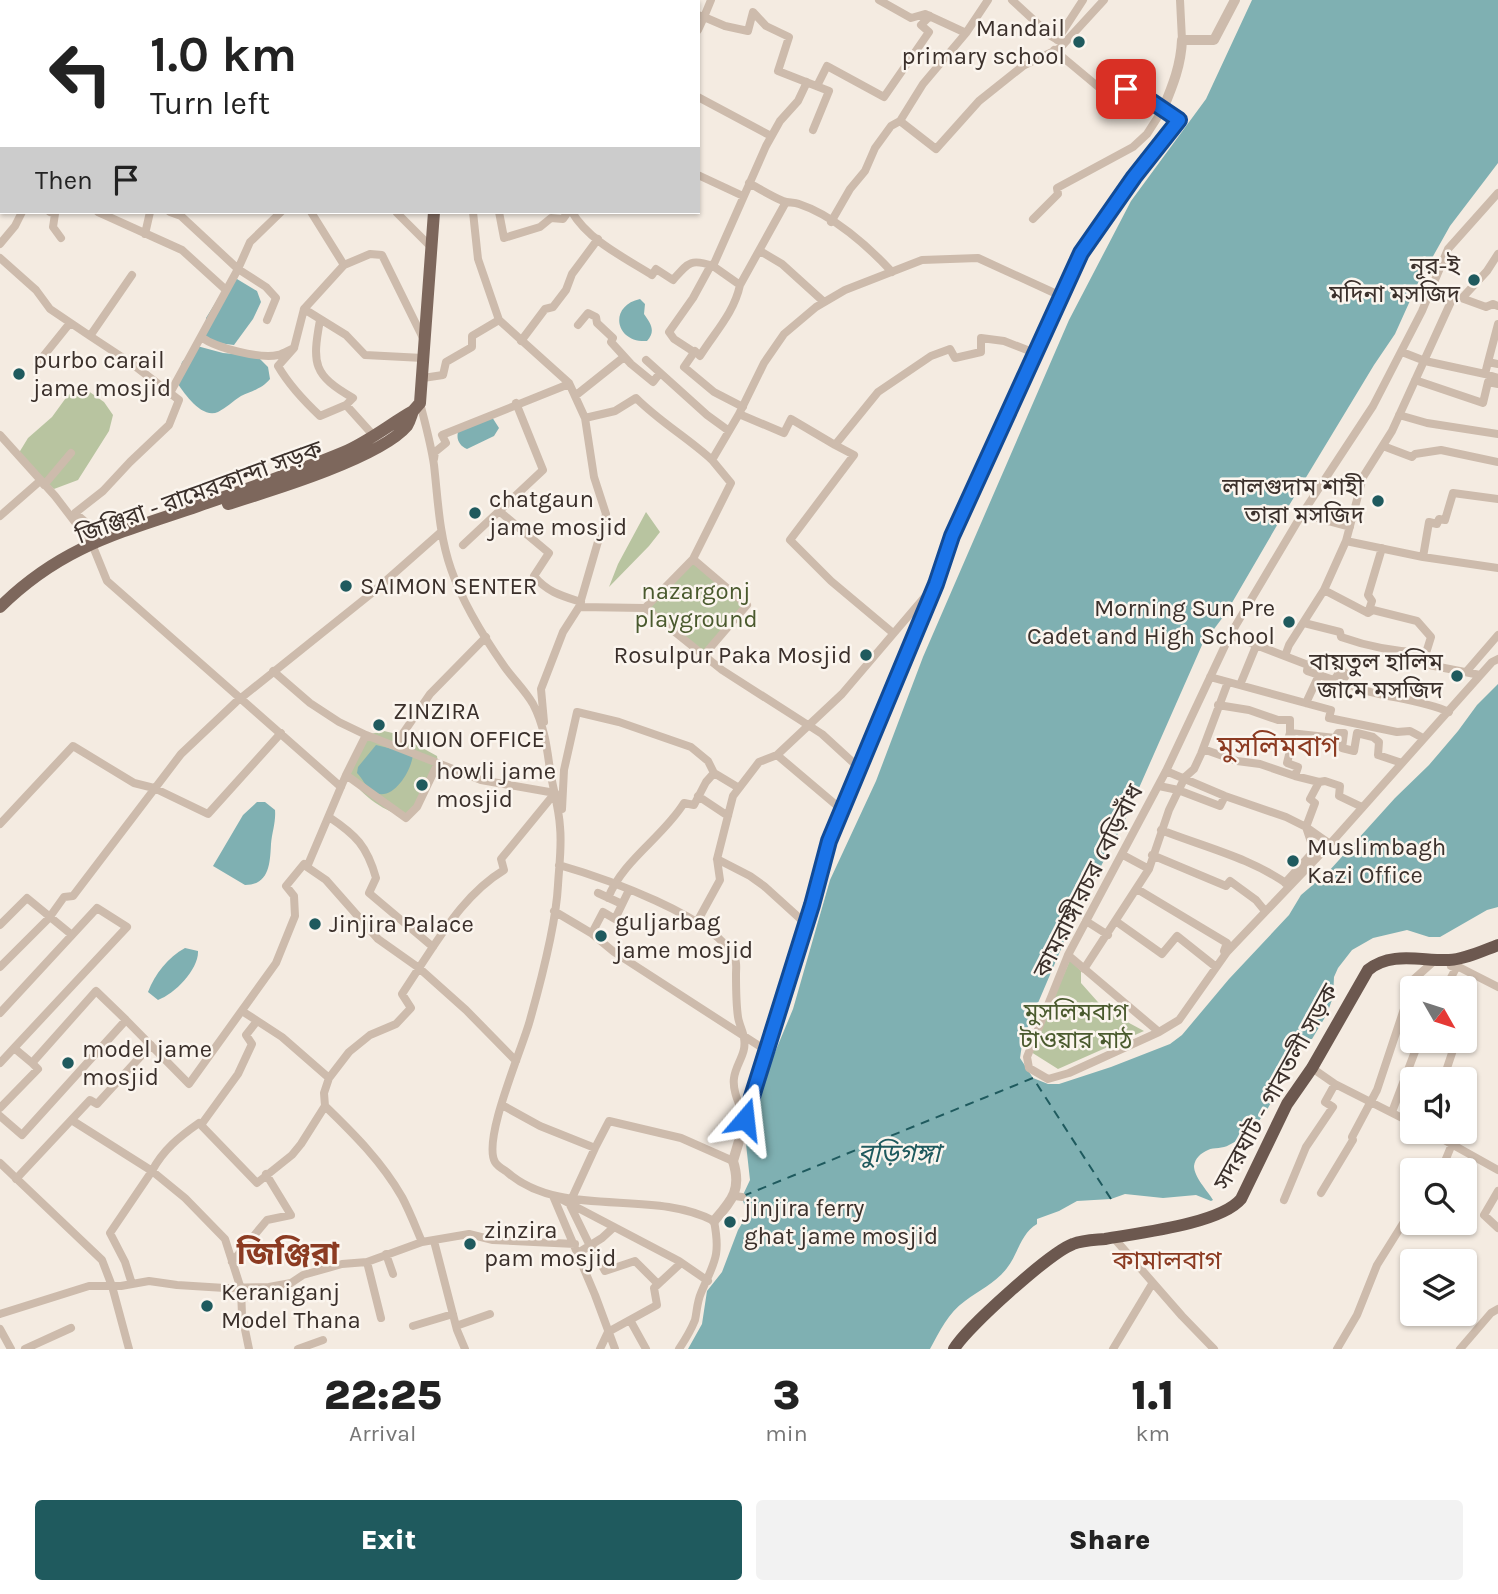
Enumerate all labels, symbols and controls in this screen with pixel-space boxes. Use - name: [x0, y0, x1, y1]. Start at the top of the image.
- place label: Mandail primary school: [901, 14, 1065, 70]
- text: 1.0 km: [150, 26, 297, 83]
- icon: left: [35, 28, 126, 119]
- marker: Mandail primary school: [1071, 34, 1087, 50]
- pin: [1096, 59, 1156, 119]
- icon: arrive: [1107, 70, 1145, 108]
- text: Turn left: [150, 85, 270, 122]
- icon: arrive: [107, 161, 145, 199]
- text: Then: [35, 165, 93, 196]
- place label: নূর-ই মদিনা মসজিদ: [1328, 252, 1461, 308]
- marker: নূর-ই মদিনা মসজিদ: [1466, 272, 1482, 288]
- place label: purbo carail jame mosjid: [30, 346, 171, 402]
- marker: purbo carail jame mosjid: [11, 366, 27, 382]
- street label: জিঞ্জিরা - রামেরকান্দা সড়ক: [71, 434, 327, 550]
- place label: লালগুদাম শাহী তারা মসজিদ: [1221, 473, 1365, 529]
- place label: chatgaun jame mosjid: [486, 485, 627, 541]
- marker: লালগুদাম শাহী তারা মসজিদ: [1370, 493, 1386, 509]
- marker: chatgaun jame mosjid: [467, 505, 483, 521]
- place label: SAIMON SENTER: [360, 572, 538, 600]
- park label: nazargonj playground: [634, 577, 758, 633]
- marker: SAIMON SENTER: [338, 578, 354, 594]
- place label: Morning Sun Pre Cadet and High School: [1027, 594, 1275, 650]
- marker: Morning Sun Pre Cadet and High School: [1281, 614, 1297, 630]
- place label: Rosulpur Paka Mosjid: [613, 641, 852, 669]
- marker: Rosulpur Paka Mosjid: [858, 647, 874, 663]
- place label: বায়তুল হালিম জামে মসজিদ: [1308, 648, 1444, 704]
- marker: বায়তুল হালিম জামে মসজিদ: [1449, 668, 1465, 684]
- place label: ZINZIRA UNION OFFICE: [393, 697, 545, 753]
- marker: ZINZIRA UNION OFFICE: [371, 717, 387, 733]
- district label: মুসলিমবাগ: [1216, 730, 1340, 763]
- place label: howli jame mosjid: [436, 757, 556, 813]
- marker: howli jame mosjid: [414, 777, 430, 793]
- street label: কামরাঙ্গীরচর বেড়িবাঁধ: [1027, 779, 1149, 983]
- place label: Muslimbagh Kazi Office: [1307, 833, 1446, 889]
- marker: Muslimbagh Kazi Office: [1285, 853, 1301, 869]
- place label: guljarbag jame mosjid: [612, 908, 753, 964]
- place label: Jinjira Palace: [329, 910, 474, 938]
- marker: Jinjira Palace: [307, 916, 323, 932]
- marker: guljarbag jame mosjid: [593, 928, 609, 944]
- north arrow: [1400, 976, 1477, 1054]
- map controls: [1400, 976, 1477, 1326]
- street label: সদরঘাট - গাবতলী সড়ক: [1207, 979, 1345, 1196]
- park label: মুসলিমবাগ টাওয়ার মাঠ: [1019, 998, 1133, 1054]
- place label: model jame mosjid: [82, 1035, 212, 1091]
- marker: model jame mosjid: [60, 1055, 76, 1071]
- button: sound: [1400, 1067, 1477, 1144]
- position arrow: [708, 1082, 782, 1156]
- water label: বুড়িগঙ্গা: [858, 1138, 945, 1169]
- button: search: [1400, 1158, 1477, 1235]
- place label: jinjira ferry ghat jame mosjid: [741, 1194, 938, 1250]
- marker: jinjira ferry ghat jame mosjid: [722, 1214, 738, 1230]
- place label: zinzira pam mosjid: [484, 1216, 616, 1272]
- district label: জিঞ্জিরা: [236, 1235, 340, 1272]
- marker: zinzira pam mosjid: [462, 1236, 478, 1252]
- district label: কামালবাগ: [1112, 1245, 1223, 1276]
- button: layers: [1400, 1249, 1477, 1326]
- place label: Keraniganj Model Thana: [221, 1278, 361, 1334]
- marker: Keraniganj Model Thana: [199, 1298, 215, 1314]
- text: 22:25: [324, 1370, 442, 1420]
- text: 3: [773, 1370, 800, 1420]
- text: 1.1: [1131, 1370, 1174, 1420]
- text: Arrival: [349, 1420, 416, 1447]
- text: min: [765, 1420, 808, 1447]
- text: km: [1136, 1420, 1170, 1447]
- button: Exit: [35, 1500, 742, 1580]
- button: Share: [756, 1500, 1463, 1580]

